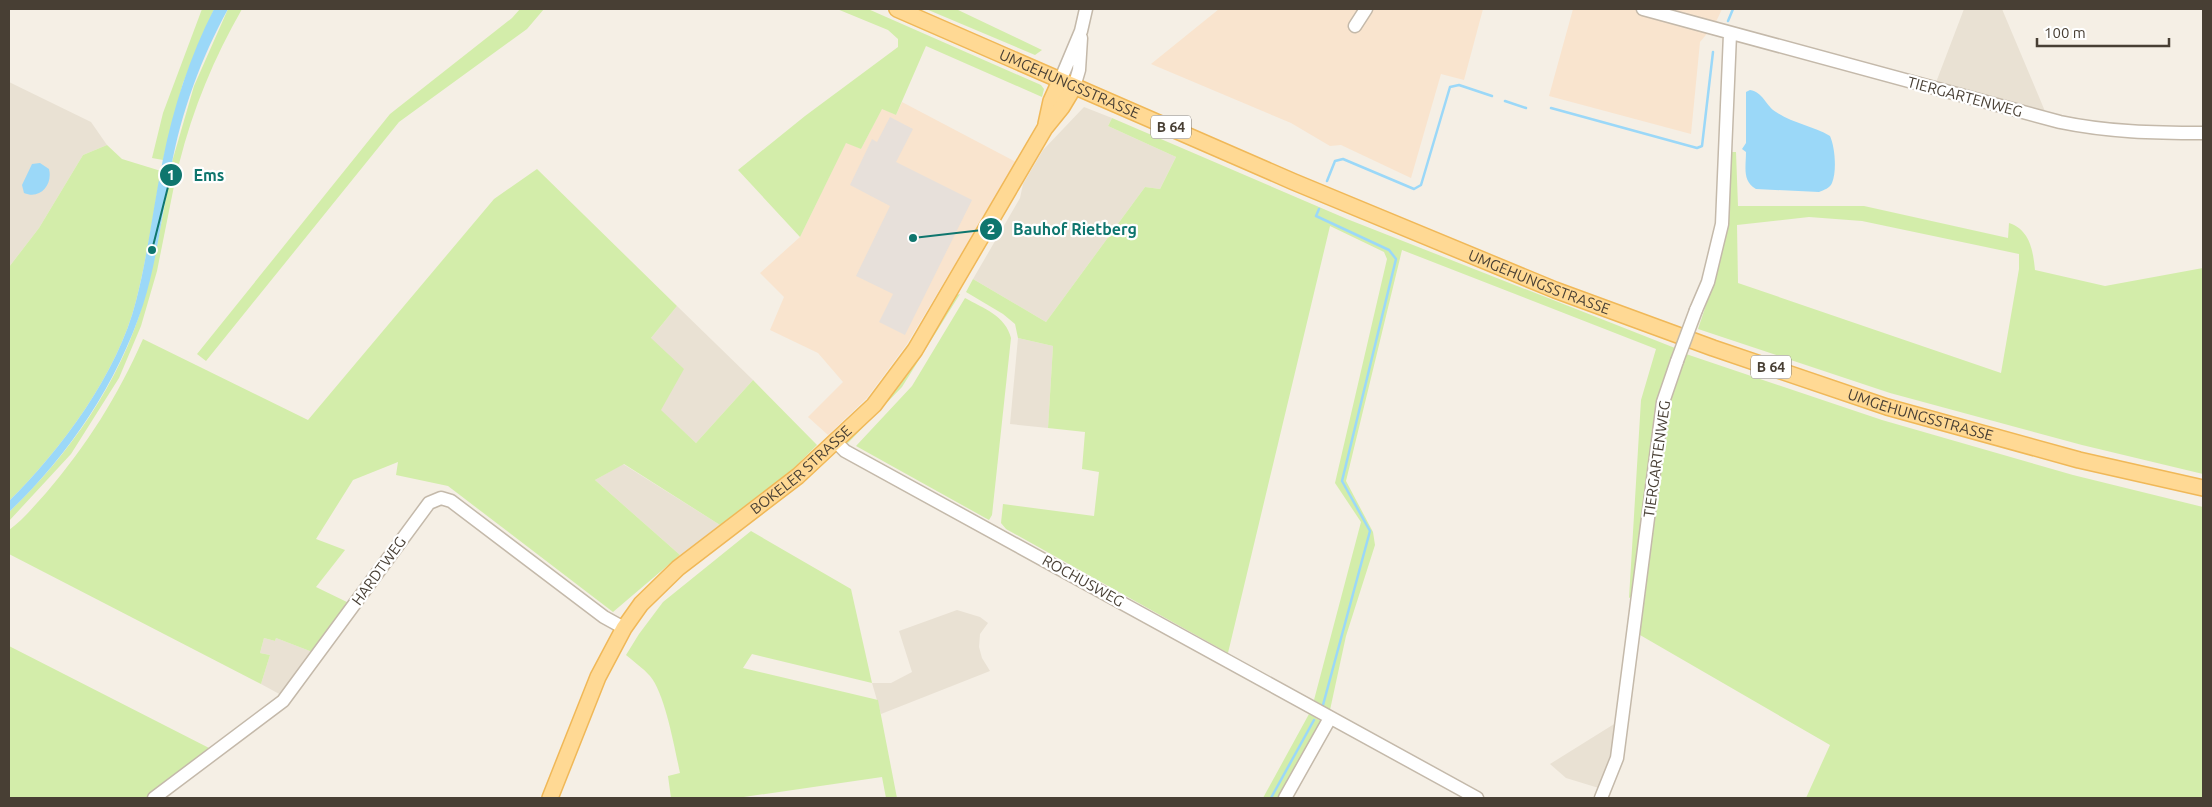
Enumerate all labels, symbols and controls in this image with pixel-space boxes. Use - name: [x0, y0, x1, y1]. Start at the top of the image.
- scale bar: [2037, 15, 2170, 47]
- text: 100 m: [2044, 24, 2086, 41]
- street label: UMGEHUNGSSTRASSE: [997, 46, 1142, 122]
- street label: TIERGARTENWEG: [1906, 73, 2024, 120]
- road number: B 64: [1151, 115, 1191, 138]
- callout: Ems: [159, 160, 235, 191]
- text: 1: [167, 166, 175, 183]
- text: Ems: [194, 166, 224, 184]
- callout: Bauhof Rietberg: [979, 214, 1147, 245]
- text: 2: [987, 220, 995, 237]
- text: Bauhof Rietberg: [1013, 220, 1137, 238]
- street label: UMGEHUNGSSTRASSE: [1466, 246, 1613, 318]
- road number: B 64: [1751, 356, 1791, 378]
- street label: UMGEHUNGSSTRASSE: [1846, 385, 1995, 444]
- street label: TIERGARTENWEG: [1640, 399, 1673, 519]
- street label: BOKELER STRASSE: [747, 422, 855, 517]
- street label: HARDTWEG: [348, 533, 409, 608]
- street label: ROCHUSWEG: [1039, 551, 1127, 610]

